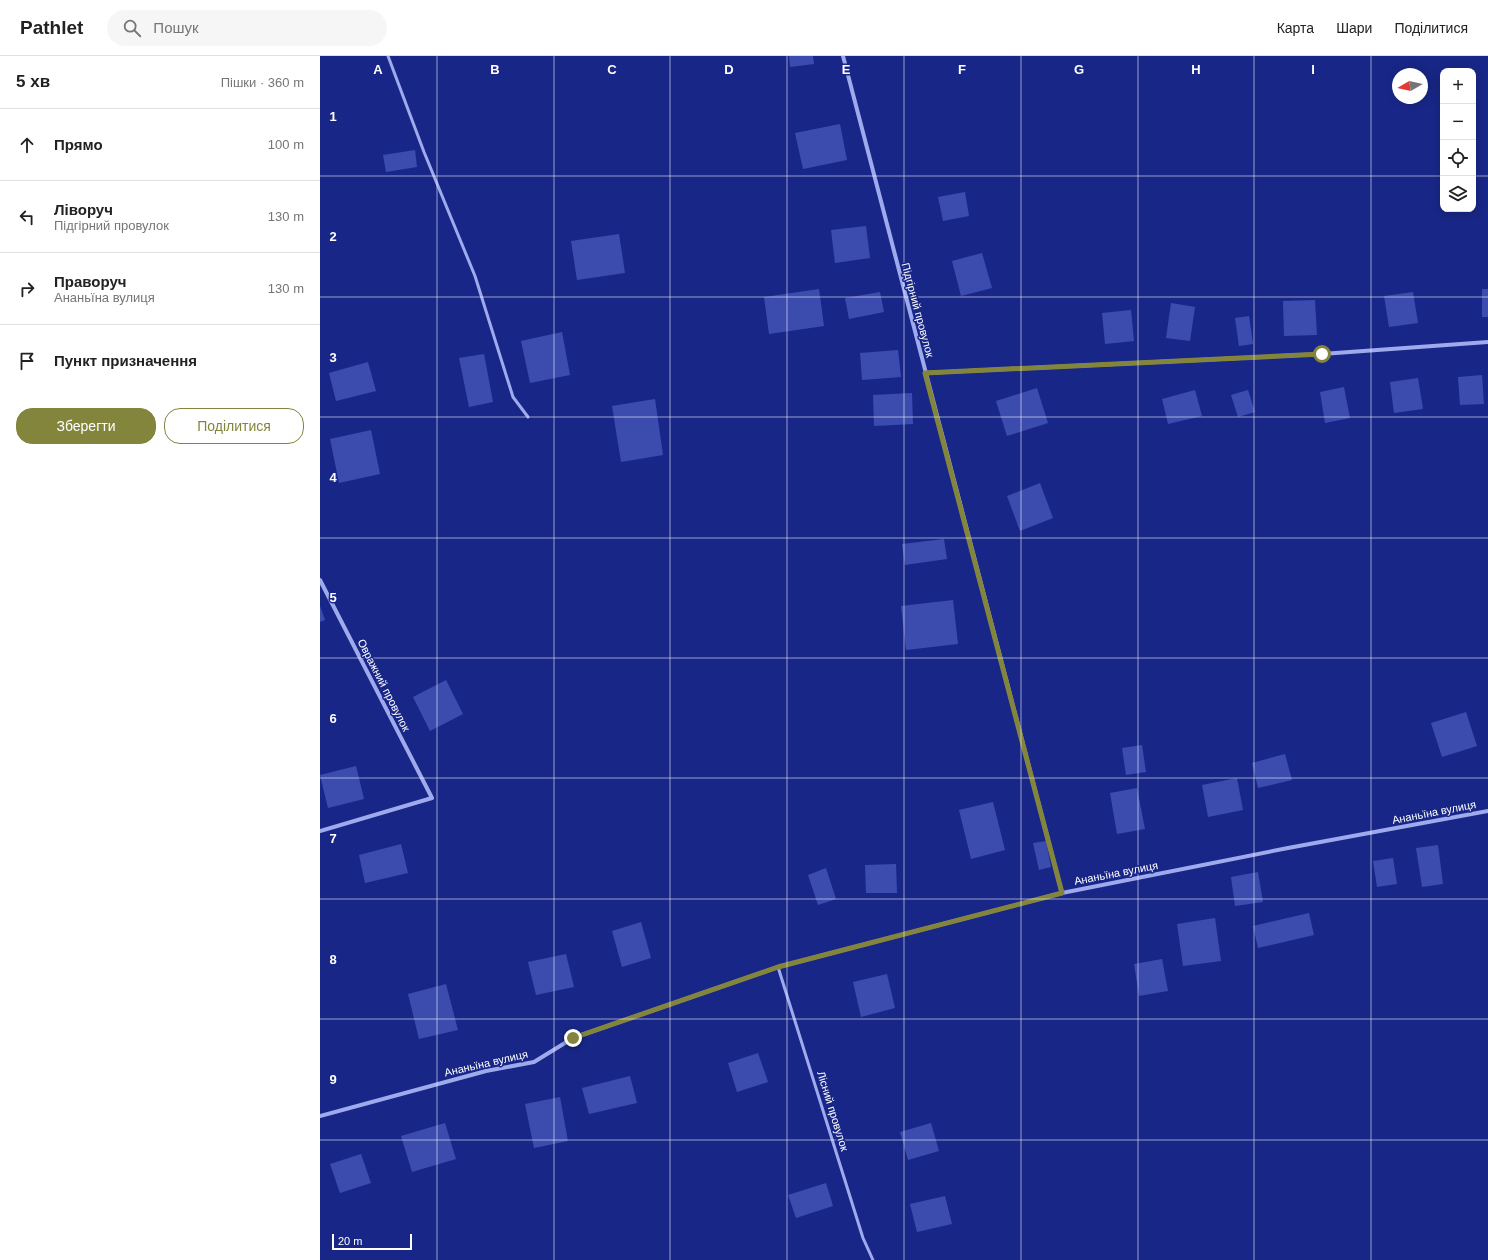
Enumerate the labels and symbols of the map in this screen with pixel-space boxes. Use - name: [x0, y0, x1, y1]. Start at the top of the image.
- text: A: [373, 62, 383, 77]
- text: B: [490, 62, 500, 77]
- text: C: [607, 62, 617, 77]
- text: D: [724, 62, 734, 77]
- text: E: [842, 62, 851, 77]
- text: F: [958, 62, 966, 77]
- text: G: [1074, 62, 1084, 77]
- text: H: [1191, 62, 1201, 77]
- text: I: [1311, 62, 1315, 77]
- north arrow: [1392, 68, 1428, 104]
- text: 1: [329, 109, 337, 124]
- text: 2: [329, 229, 337, 244]
- street label: Підгірний провулок: [900, 261, 936, 359]
- route start: [1313, 345, 1331, 363]
- text: 3: [329, 350, 337, 365]
- text: 4: [329, 470, 337, 485]
- text: 5: [329, 590, 337, 605]
- street label: Овражний провулок: [356, 637, 413, 733]
- text: 6: [329, 711, 337, 726]
- street label: Ананьїна вулиця: [1391, 798, 1477, 826]
- text: 7: [329, 831, 337, 846]
- street label: Ананьїна вулиця: [1073, 859, 1159, 887]
- text: 8: [329, 952, 337, 967]
- route end: [564, 1029, 582, 1047]
- street label: Ананьїна вулиця: [443, 1048, 529, 1078]
- street label: Лісний провулок: [815, 1070, 851, 1153]
- text: 9: [329, 1072, 337, 1087]
- scale bar: [332, 1232, 412, 1251]

